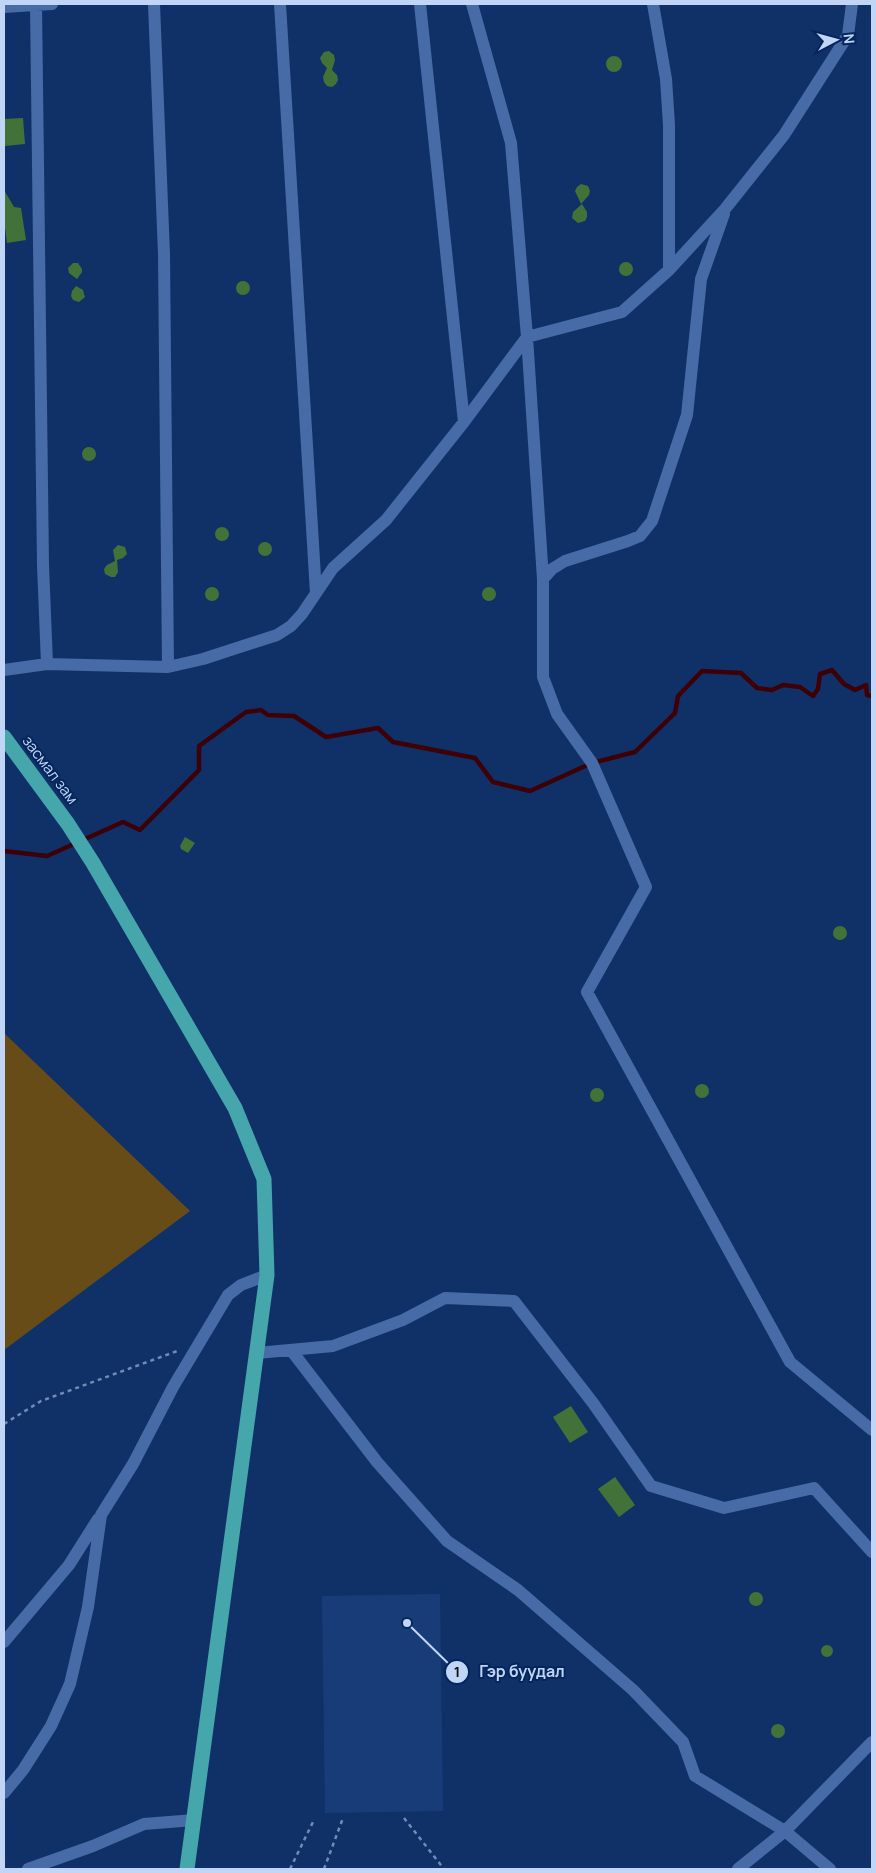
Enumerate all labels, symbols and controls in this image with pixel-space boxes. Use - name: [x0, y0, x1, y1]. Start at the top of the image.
- north arrow: [811, 15, 861, 65]
- text: N: [839, 33, 859, 45]
- street label: засмал зам: [18, 731, 83, 808]
- callout: Гэр буудал: [444, 1656, 575, 1687]
- text: Гэр буудал: [479, 1660, 565, 1682]
- text: 1: [454, 1661, 460, 1682]

